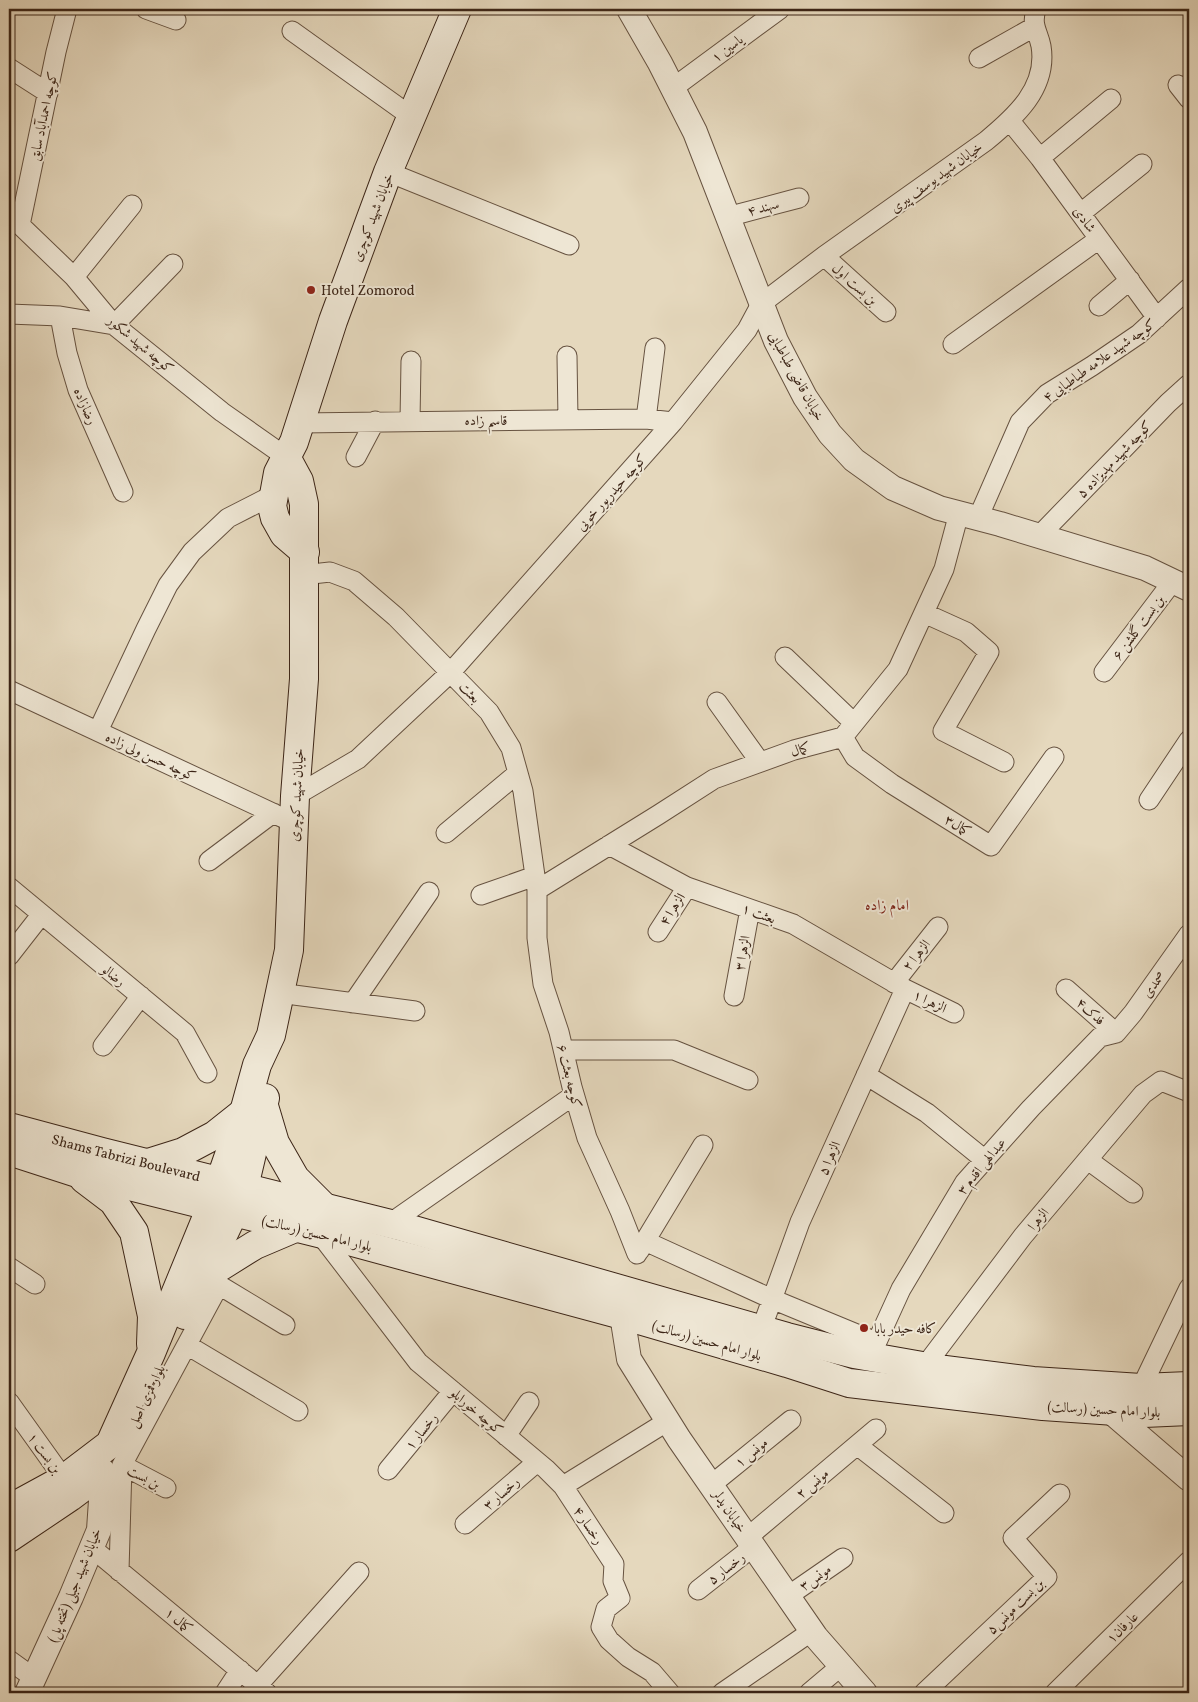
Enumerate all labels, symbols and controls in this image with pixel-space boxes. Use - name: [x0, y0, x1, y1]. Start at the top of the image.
- street label: یاسین ۱: [708, 30, 749, 67]
- street label: کوچه احمدآباد سابق: [26, 70, 63, 163]
- street label: خیابان شهید یوسف پیری: [887, 138, 987, 218]
- street label: خیابان شهید کوچری: [348, 170, 399, 265]
- street label: سهند ۴: [745, 195, 782, 222]
- street label: شادی: [1068, 203, 1100, 237]
- street label: بن بست اول: [827, 259, 881, 311]
- place label: Hotel Zomorod: [321, 282, 415, 301]
- marker: Hotel Zomorod: [305, 284, 317, 296]
- street label: کوچه شهید شکور: [101, 310, 177, 379]
- street label: کوچه شهید علامه طباطبایی ۴: [1040, 315, 1160, 407]
- street label: خیابان قاضی طباطبایی: [763, 329, 828, 425]
- street label: رضازاده: [68, 385, 101, 428]
- street label: قاسم زاده: [465, 412, 507, 434]
- street label: کوچه شهید مهدیزاده ۵: [1073, 417, 1157, 503]
- street label: کوچه حیدرپور خویی: [572, 450, 652, 536]
- street label: بن بست گلشن ۶: [1108, 591, 1170, 664]
- street label: بعثت: [454, 678, 484, 708]
- street label: کوچه حسن ولی زاده: [102, 728, 199, 787]
- street label: کمال: [788, 739, 812, 762]
- street label: خیابان شهید کوچری: [286, 748, 309, 842]
- street label: کمال۳: [940, 811, 974, 842]
- street label: الزهرا ۴: [656, 890, 691, 930]
- district label: امام زاده: [865, 896, 909, 918]
- street label: بعثت ۱: [739, 900, 778, 929]
- street label: الزهرا ۳: [731, 934, 756, 972]
- street label: الزهرا ۲: [899, 936, 936, 976]
- street label: رضالو: [95, 959, 129, 992]
- street label: صمدی: [1138, 968, 1170, 1002]
- street label: الزهرا ۱: [909, 986, 949, 1019]
- street label: فدک۴: [1071, 994, 1109, 1030]
- street label: کوچه بعثت ۶: [551, 1042, 586, 1110]
- street label: Shams Tabrizi Boulevard: [49, 1131, 202, 1187]
- street label: عبدالهی اقدم ۳: [953, 1134, 1013, 1201]
- street label: الزهرا ۵: [815, 1139, 846, 1179]
- street label: الزهرا: [1024, 1205, 1054, 1235]
- street label: بلوار امام حسین (رسالت): [259, 1212, 374, 1259]
- street label: بلوار امام حسین (رسالت): [649, 1317, 764, 1368]
- place label: کافه حیدر بابا: [874, 1320, 936, 1339]
- marker: کافه حیدر بابا: [858, 1322, 870, 1334]
- street label: بلوار قمری اصل: [124, 1362, 171, 1431]
- street label: کوچه خورابلو: [444, 1383, 507, 1440]
- street label: بلوار امام حسین (رسالت): [1047, 1398, 1161, 1425]
- street label: رخسار ۱: [401, 1409, 443, 1454]
- street label: بن بست ۱: [22, 1429, 65, 1479]
- street label: مونس ۱: [731, 1434, 773, 1472]
- street label: بن بست: [123, 1462, 164, 1495]
- street label: مونس ۲: [792, 1465, 834, 1504]
- street label: رخسار ۳: [480, 1473, 524, 1515]
- street label: خیابان یدلر: [706, 1485, 751, 1537]
- street label: رخسار ۴: [568, 1503, 608, 1549]
- street label: خیابان شهید جبلی (تخته پل): [44, 1526, 107, 1645]
- street label: رخسار ۵: [704, 1549, 750, 1590]
- street label: مونس۳: [796, 1560, 836, 1596]
- street label: بن بست مونس۵: [983, 1574, 1049, 1639]
- street label: کمال ۱: [160, 1604, 196, 1638]
- street label: عارفان۱: [1103, 1608, 1143, 1648]

